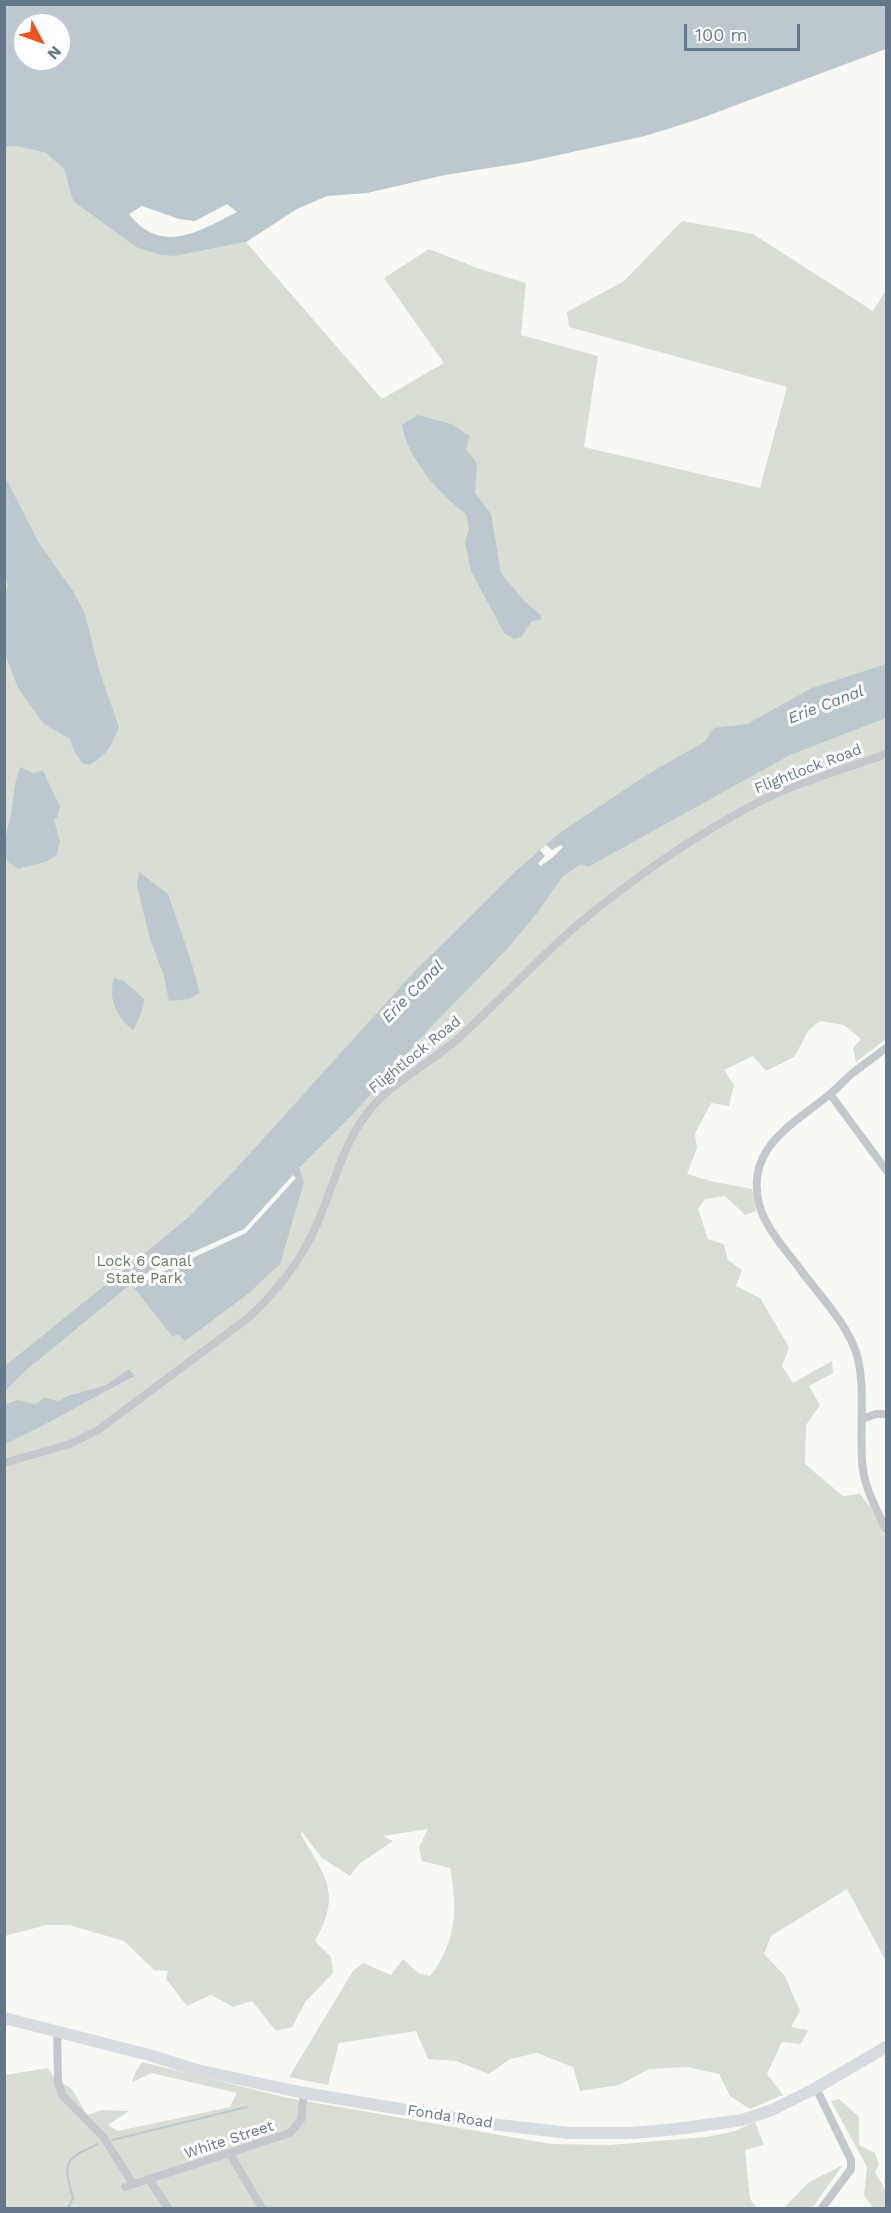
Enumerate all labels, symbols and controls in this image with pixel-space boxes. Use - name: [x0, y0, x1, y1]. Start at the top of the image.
- north arrow: [12, 12, 72, 72]
- scale bar: [687, 12, 802, 50]
- text: 100 m: [695, 24, 748, 45]
- text: N: [43, 42, 66, 64]
- water label: Erie Canal: [785, 682, 867, 728]
- street label: Flightlock Road: [752, 740, 864, 798]
- water label: Erie Canal: [378, 957, 448, 1027]
- street label: Flightlock Road: [365, 1012, 465, 1098]
- park label: Lock 6 Canal State Park: [96, 1253, 192, 1288]
- street label: Fonda Road: [406, 2101, 494, 2133]
- street label: White Street: [182, 2117, 276, 2163]

